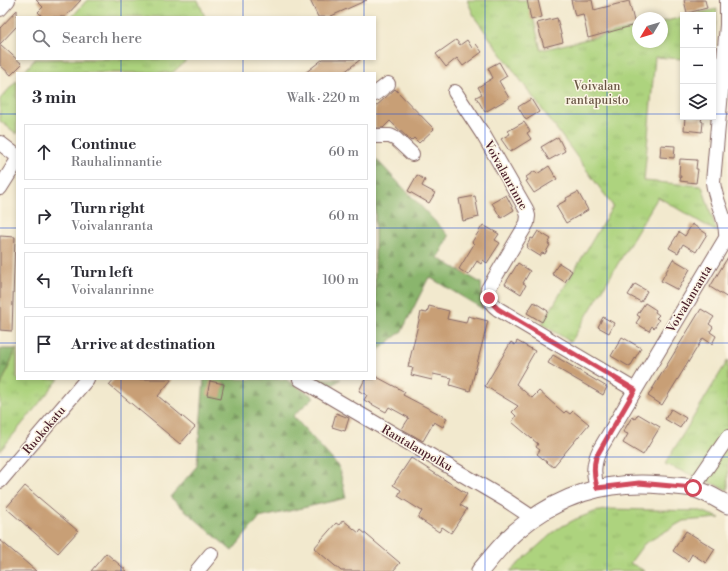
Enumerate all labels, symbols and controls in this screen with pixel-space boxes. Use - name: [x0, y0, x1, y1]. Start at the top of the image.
- north arrow: [632, 12, 668, 48]
- map controls: [680, 12, 716, 120]
- button: +: [680, 12, 716, 48]
- search box: [16, 16, 376, 60]
- icon: search: [30, 27, 52, 49]
- text: Search here: [62, 29, 142, 48]
- button: −: [680, 48, 716, 84]
- park label: Voivalan rantapuisto: [566, 79, 629, 108]
- button: layers: [680, 84, 716, 120]
- text: 3 min: [32, 87, 76, 109]
- text: Walk · 220 m: [287, 90, 360, 106]
- text: Continue: [71, 135, 136, 154]
- street label: Voivalanrinne: [480, 137, 531, 212]
- icon: ahead: [33, 141, 55, 163]
- text: 60 m: [328, 144, 359, 160]
- text: Rauhalinnantie: [71, 154, 162, 170]
- text: Turn right: [71, 199, 145, 218]
- icon: right: [33, 205, 55, 227]
- text: 60 m: [328, 208, 359, 224]
- text: Voivalanranta: [71, 218, 153, 234]
- street label: Voivalanranta: [663, 262, 716, 336]
- text: Turn left: [71, 263, 133, 282]
- icon: left: [33, 269, 55, 291]
- text: 100 m: [323, 272, 359, 288]
- text: Voivalanrinne: [71, 282, 154, 298]
- route end: [480, 289, 498, 307]
- icon: arrive: [33, 333, 55, 355]
- text: Arrive at destination: [71, 335, 215, 354]
- street label: Ruokokatu: [20, 403, 69, 458]
- street label: Rantalanpolku: [378, 422, 455, 475]
- route start: [684, 479, 702, 497]

